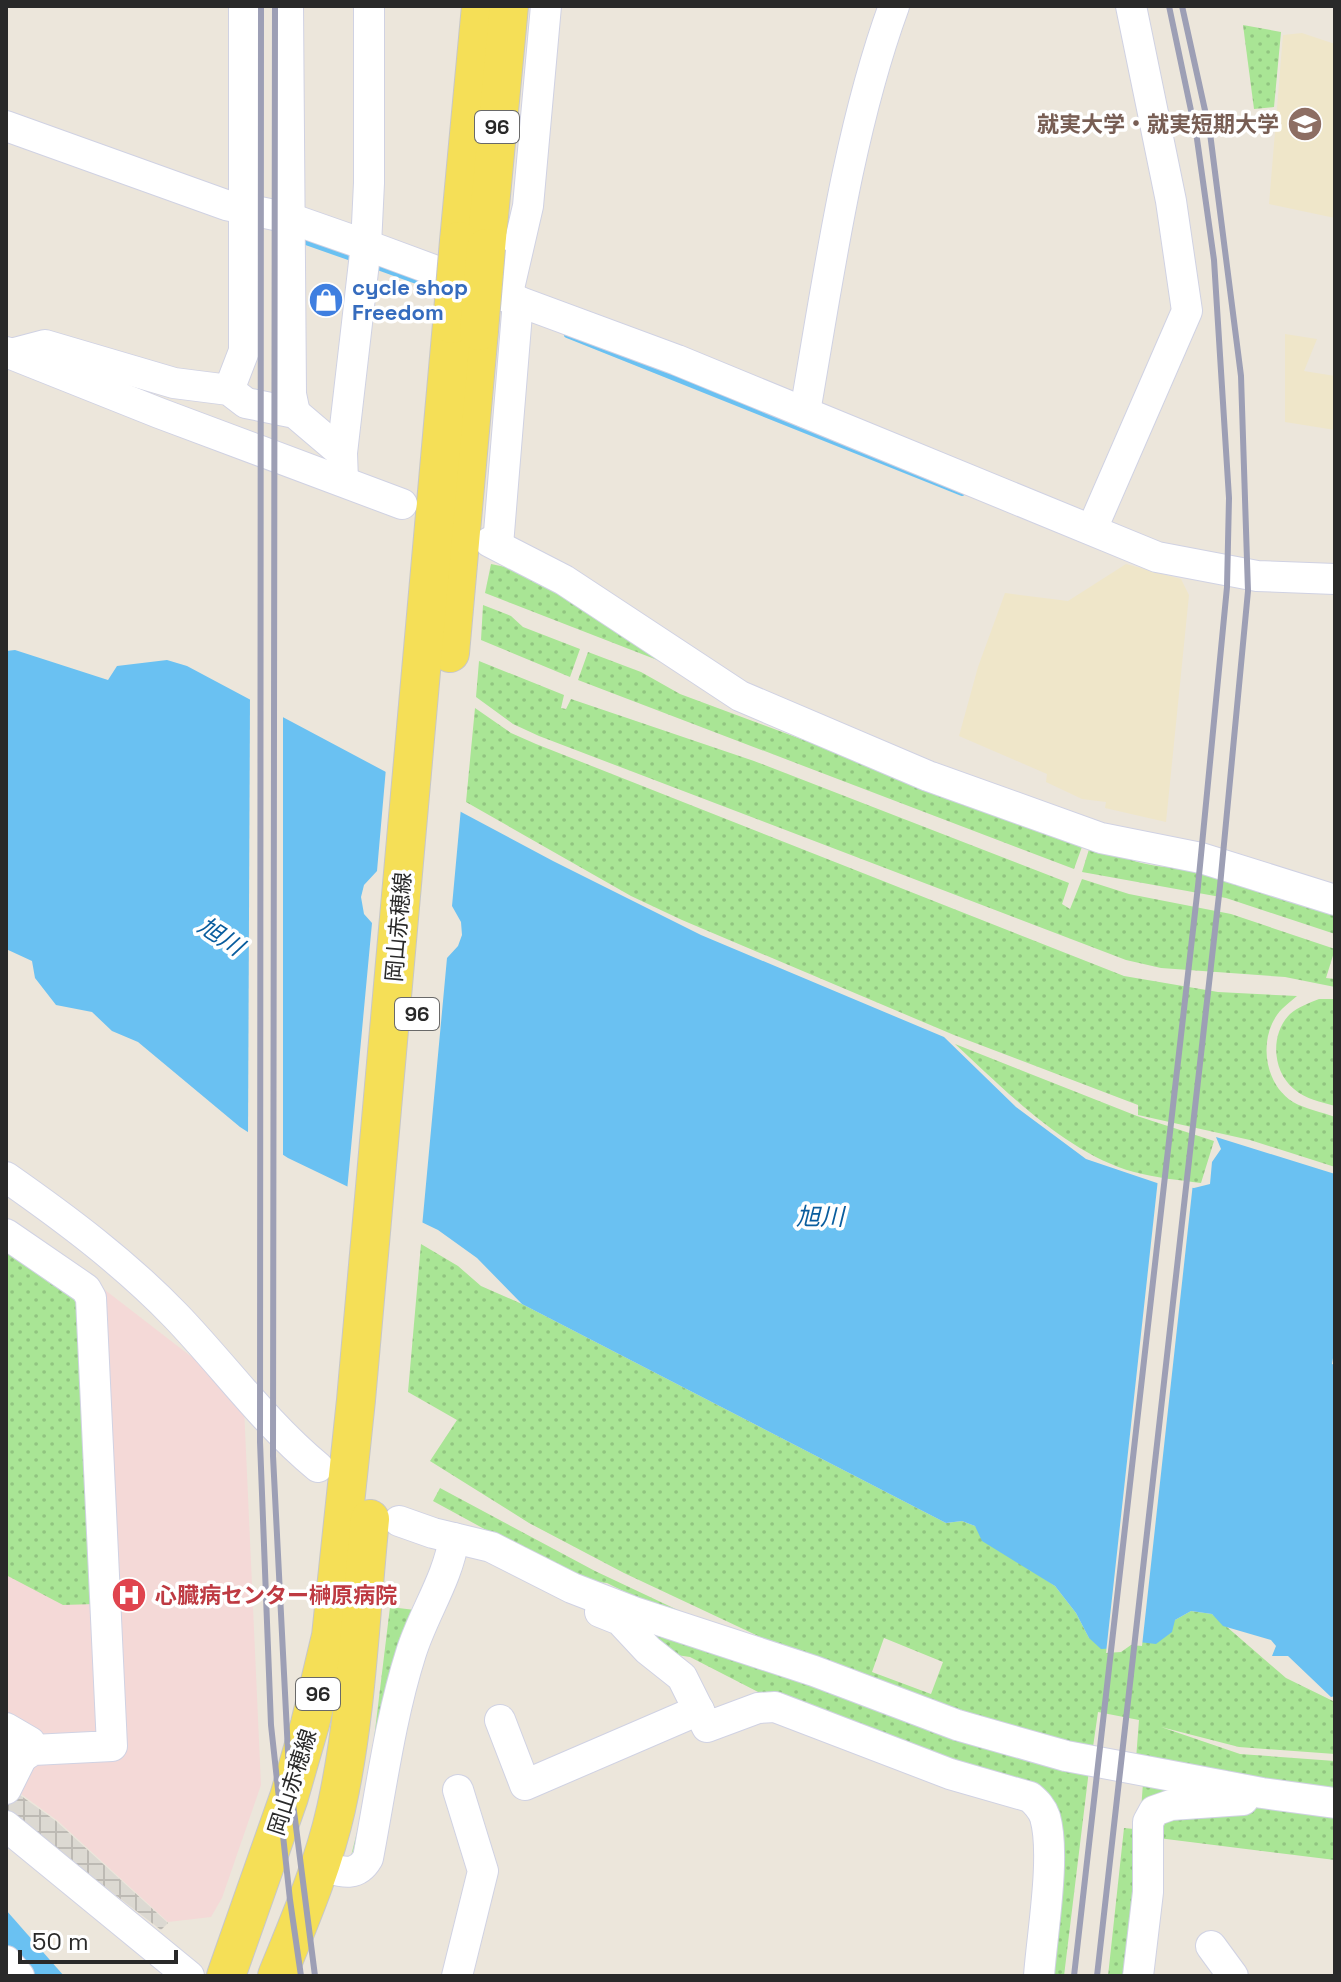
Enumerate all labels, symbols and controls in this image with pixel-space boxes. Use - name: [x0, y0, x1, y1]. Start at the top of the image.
- school or university icon: 就実大学・就実短期大学: [1286, 105, 1324, 143]
- place label: 就実大学・就実短期大学: [1037, 110, 1279, 138]
- road number: 96: [475, 111, 519, 143]
- place label: cycle shop Freedom: [352, 273, 468, 326]
- shop icon: cycle shop Freedom: [307, 281, 345, 319]
- street label: 岡山赤穂線: [379, 871, 417, 983]
- water label: 旭川: [192, 910, 252, 964]
- road number: 96: [395, 998, 439, 1030]
- water label: 旭川: [796, 1201, 847, 1232]
- hospital icon: 心臓病センター榊原病院: [110, 1576, 148, 1614]
- place label: 心臓病センター榊原病院: [155, 1581, 397, 1609]
- road number: 96: [296, 1678, 340, 1710]
- street label: 岡山赤穂線: [262, 1725, 322, 1839]
- scale bar: [20, 1914, 176, 1964]
- text: 50 m: [32, 1926, 89, 1957]

